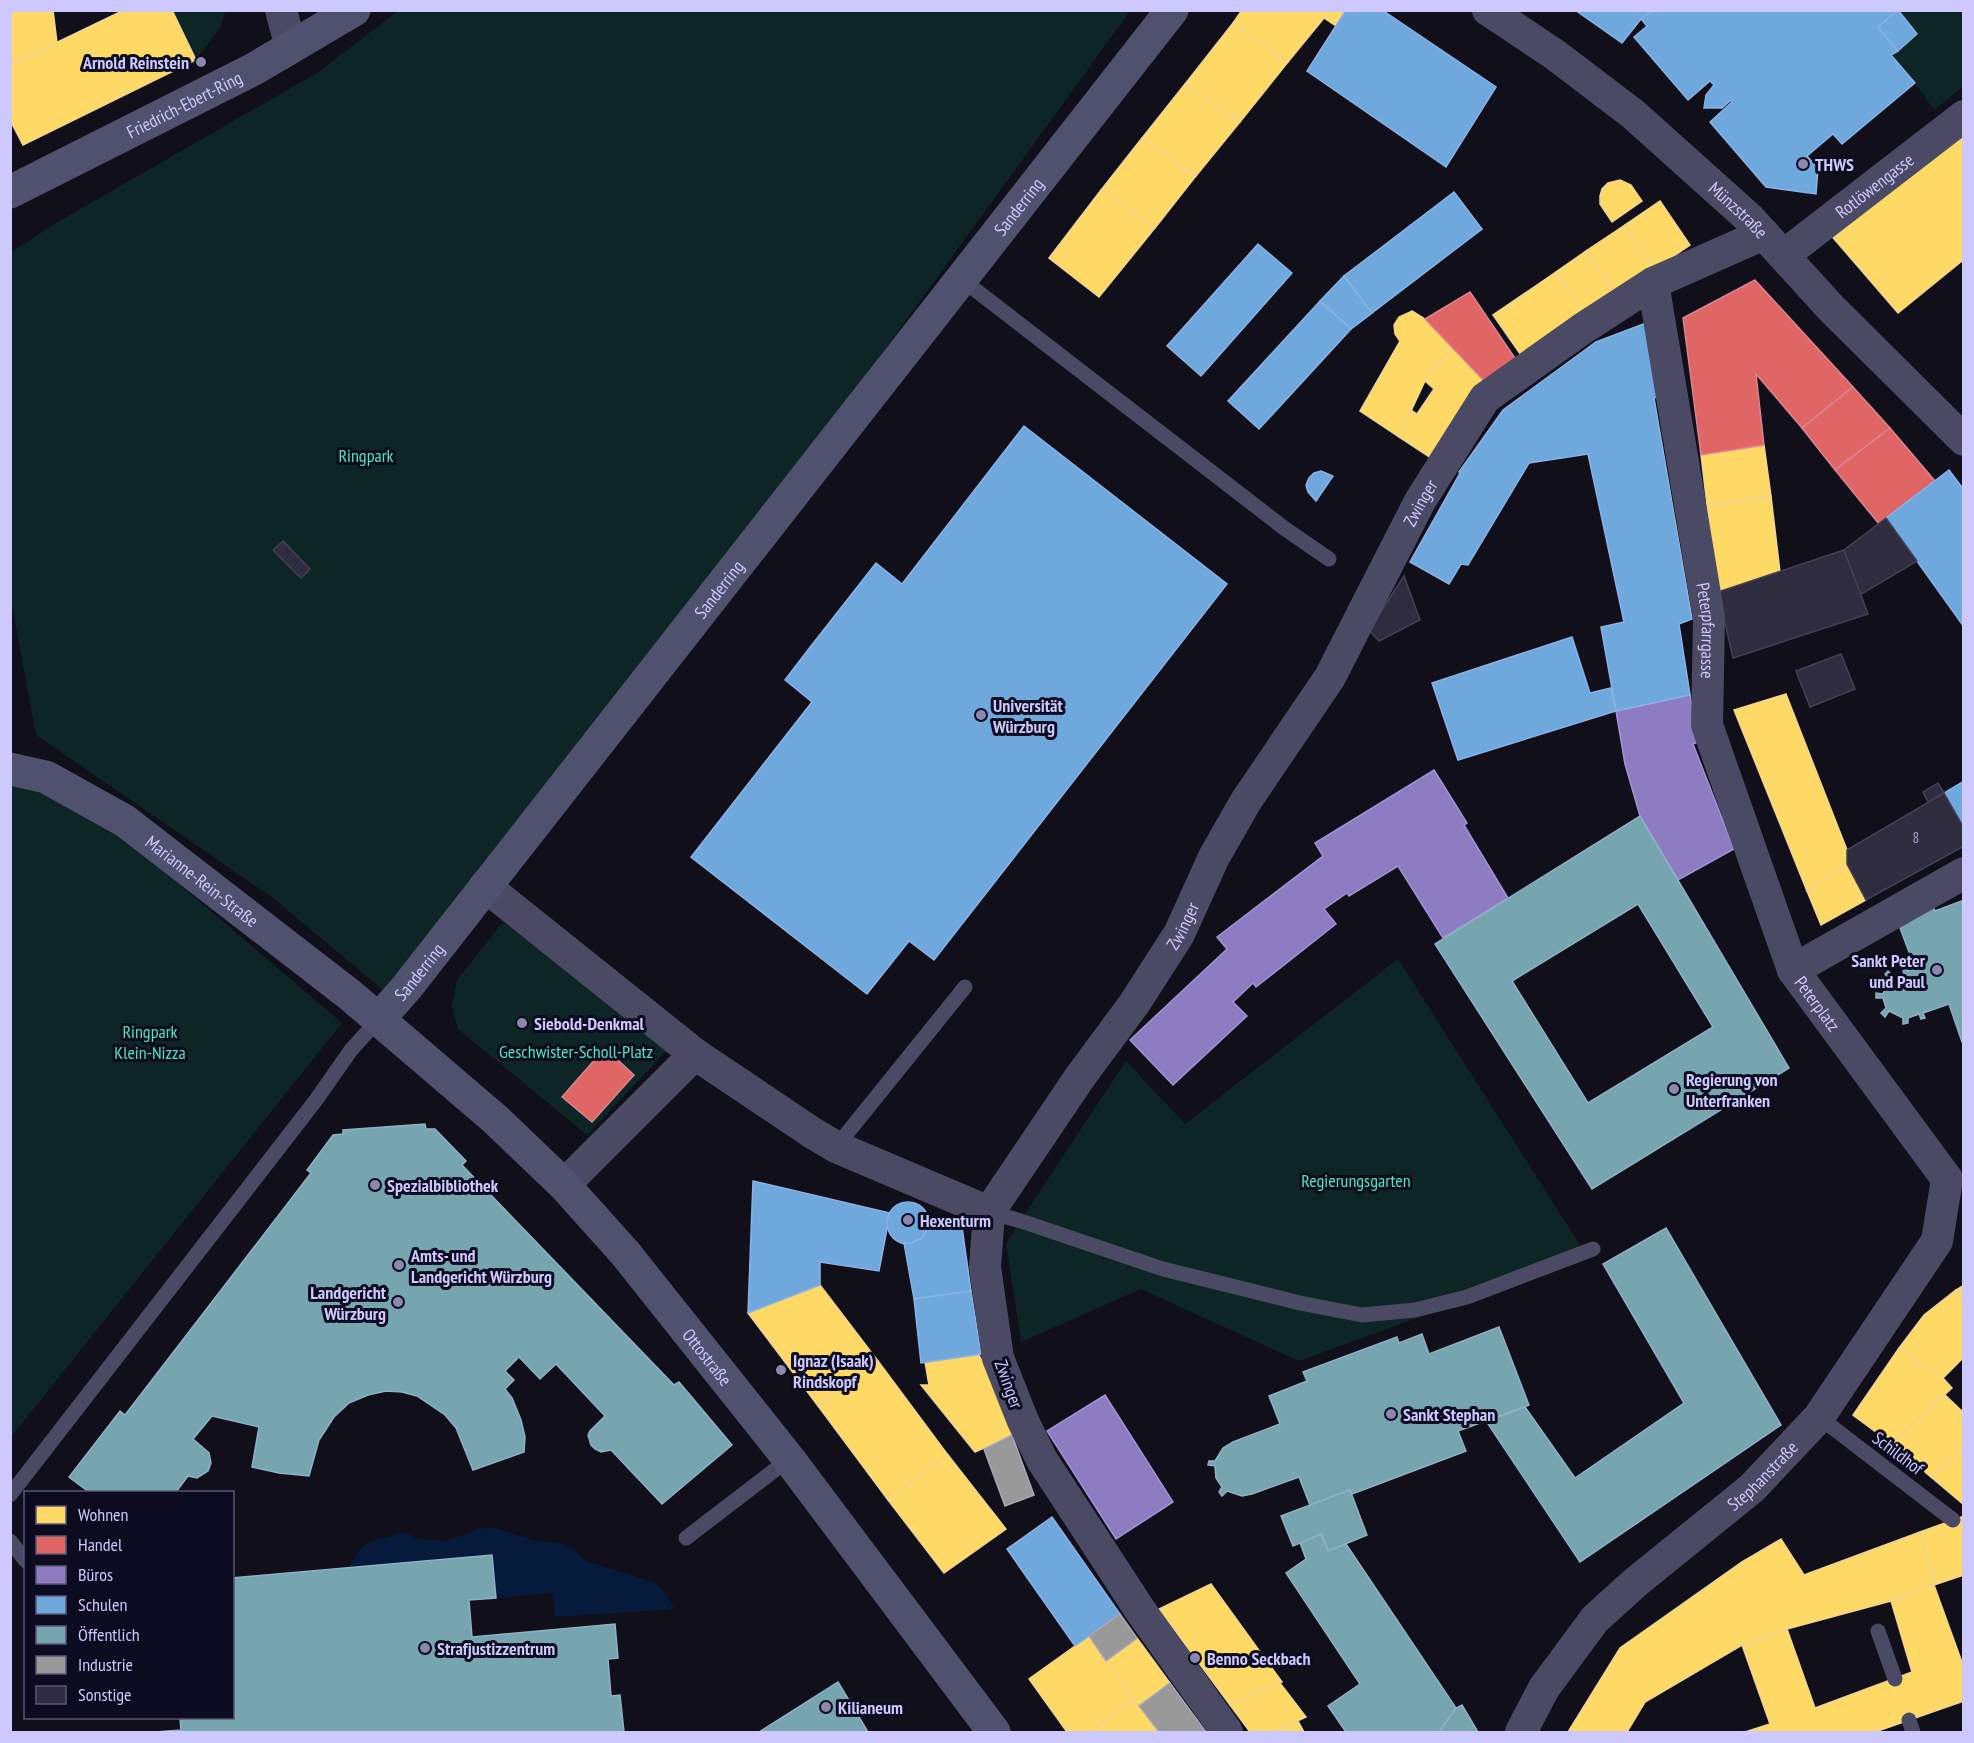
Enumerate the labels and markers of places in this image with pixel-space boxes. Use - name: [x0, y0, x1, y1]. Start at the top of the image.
- place label: Arnold Reinstein: [82, 51, 189, 74]
- marker: Arnold Reinstein: [194, 55, 208, 69]
- place label: THWS: [1815, 153, 1854, 176]
- marker: THWS: [1796, 157, 1810, 171]
- place label: Universität Würzburg: [992, 694, 1063, 738]
- marker: Universität Würzburg: [974, 708, 988, 722]
- place label: Sankt Peter und Paul: [1851, 949, 1926, 993]
- marker: Sankt Peter und Paul: [1930, 963, 1944, 977]
- place label: Siebold-Denkmal: [534, 1012, 645, 1035]
- marker: Siebold-Denkmal: [515, 1016, 529, 1030]
- place label: Regierung von Unterfranken: [1686, 1068, 1778, 1112]
- marker: Regierung von Unterfranken: [1667, 1082, 1681, 1096]
- place label: Spezialbibliothek: [387, 1174, 499, 1197]
- marker: Spezialbibliothek: [368, 1178, 382, 1192]
- place label: Hexenturm: [920, 1209, 991, 1232]
- marker: Hexenturm: [901, 1213, 915, 1227]
- place label: Amts- und Landgericht Würzburg: [410, 1244, 552, 1288]
- marker: Amts- und Landgericht Würzburg: [392, 1258, 406, 1272]
- place label: Landgericht Würzburg: [310, 1281, 387, 1325]
- marker: Landgericht Würzburg: [391, 1295, 405, 1309]
- place label: Ignaz (Isaak) Rindskopf: [793, 1349, 874, 1393]
- marker: Ignaz (Isaak) Rindskopf: [774, 1363, 788, 1377]
- place label: Sankt Stephan: [1403, 1403, 1495, 1426]
- marker: Sankt Stephan: [1384, 1407, 1398, 1421]
- place label: Strafjustizzentrum: [437, 1637, 555, 1660]
- marker: Strafjustizzentrum: [418, 1641, 432, 1655]
- place label: Benno Seckbach: [1207, 1647, 1311, 1670]
- marker: Benno Seckbach: [1188, 1651, 1202, 1665]
- place label: Kilianeum: [838, 1696, 903, 1719]
- marker: Kilianeum: [819, 1700, 833, 1714]

